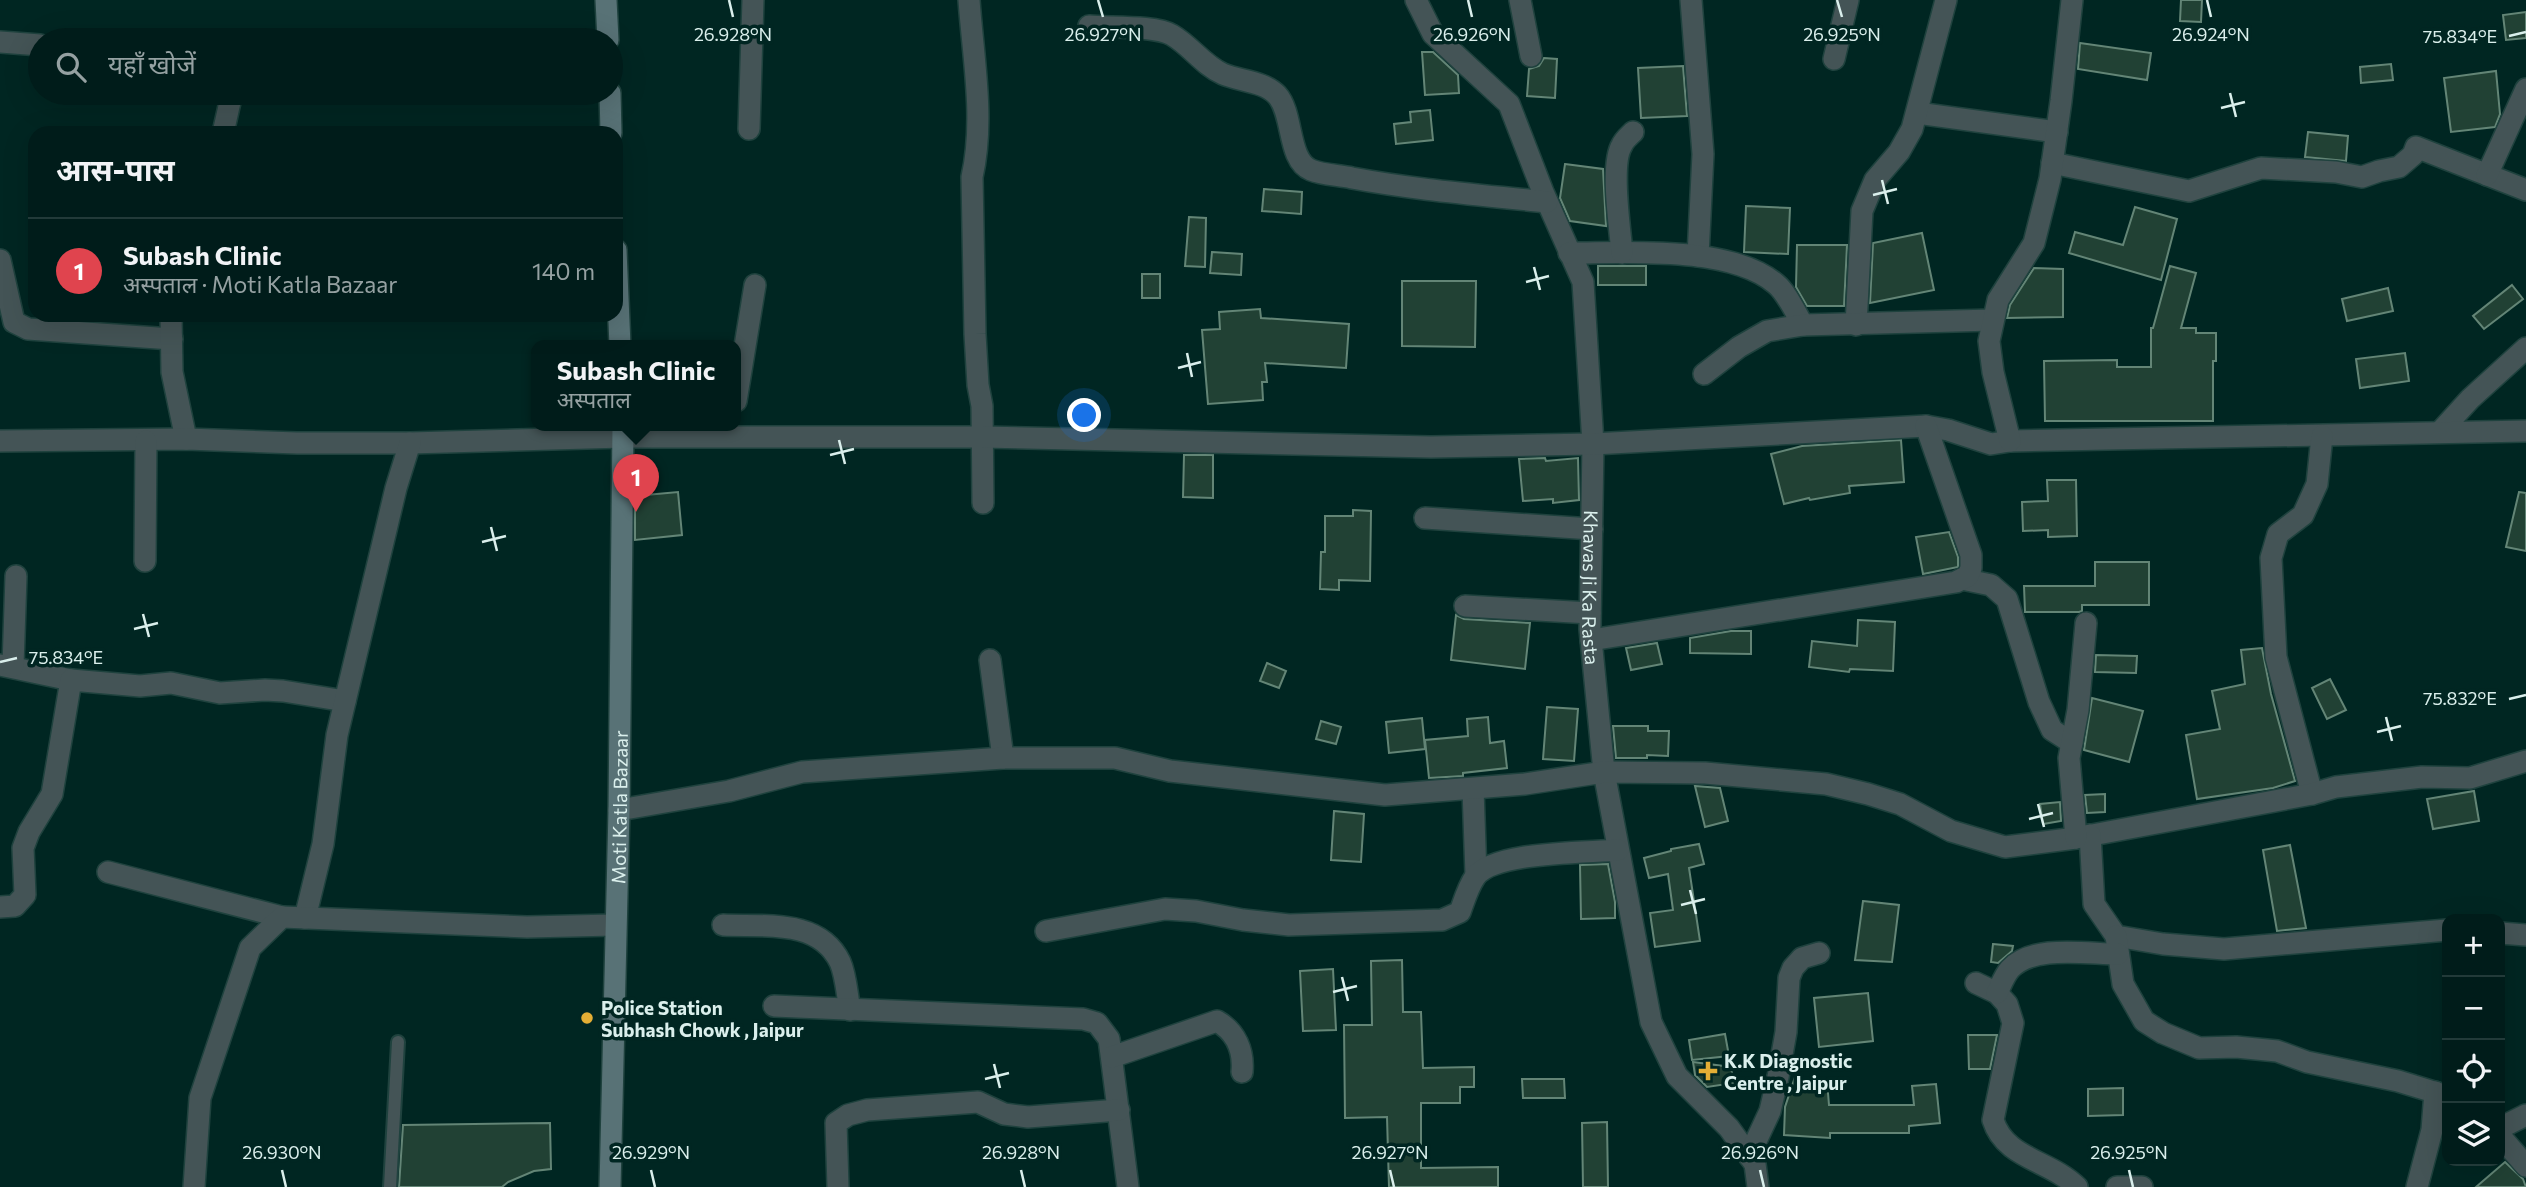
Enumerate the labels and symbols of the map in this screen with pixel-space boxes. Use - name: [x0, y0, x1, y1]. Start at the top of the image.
- text: 26.928°N: [694, 23, 772, 45]
- text: 26.927°N: [1065, 23, 1141, 45]
- text: 26.926°N: [1433, 23, 1511, 45]
- text: 26.925°N: [1803, 23, 1881, 45]
- text: 26.924°N: [2172, 23, 2250, 45]
- text: 75.834°E: [2423, 25, 2497, 47]
- your location: [1067, 398, 1101, 432]
- pin: 1: [613, 454, 659, 512]
- street label: Khavas Ji Ka Rasta: [1579, 510, 1605, 666]
- text: 75.834°E: [29, 646, 103, 668]
- text: 75.832°E: [2423, 687, 2497, 709]
- street label: Moti Katla Bazaar: [606, 730, 631, 884]
- place label: Police Station Subhash Chowk , Jaipur: [601, 996, 804, 1041]
- marker: Police Station Subhash Chowk , Jaipur: [579, 1010, 595, 1026]
- place label: K.K Diagnostic Centre , Jaipur: [1724, 1049, 1852, 1094]
- marker: K.K Diagnostic Centre , Jaipur: [1698, 1061, 1718, 1081]
- text: 26.930°N: [242, 1141, 322, 1163]
- text: 26.929°N: [612, 1141, 690, 1163]
- text: 26.928°N: [982, 1141, 1060, 1163]
- text: 26.927°N: [1352, 1141, 1428, 1163]
- text: 26.926°N: [1721, 1141, 1799, 1163]
- text: 26.925°N: [2090, 1141, 2168, 1163]

